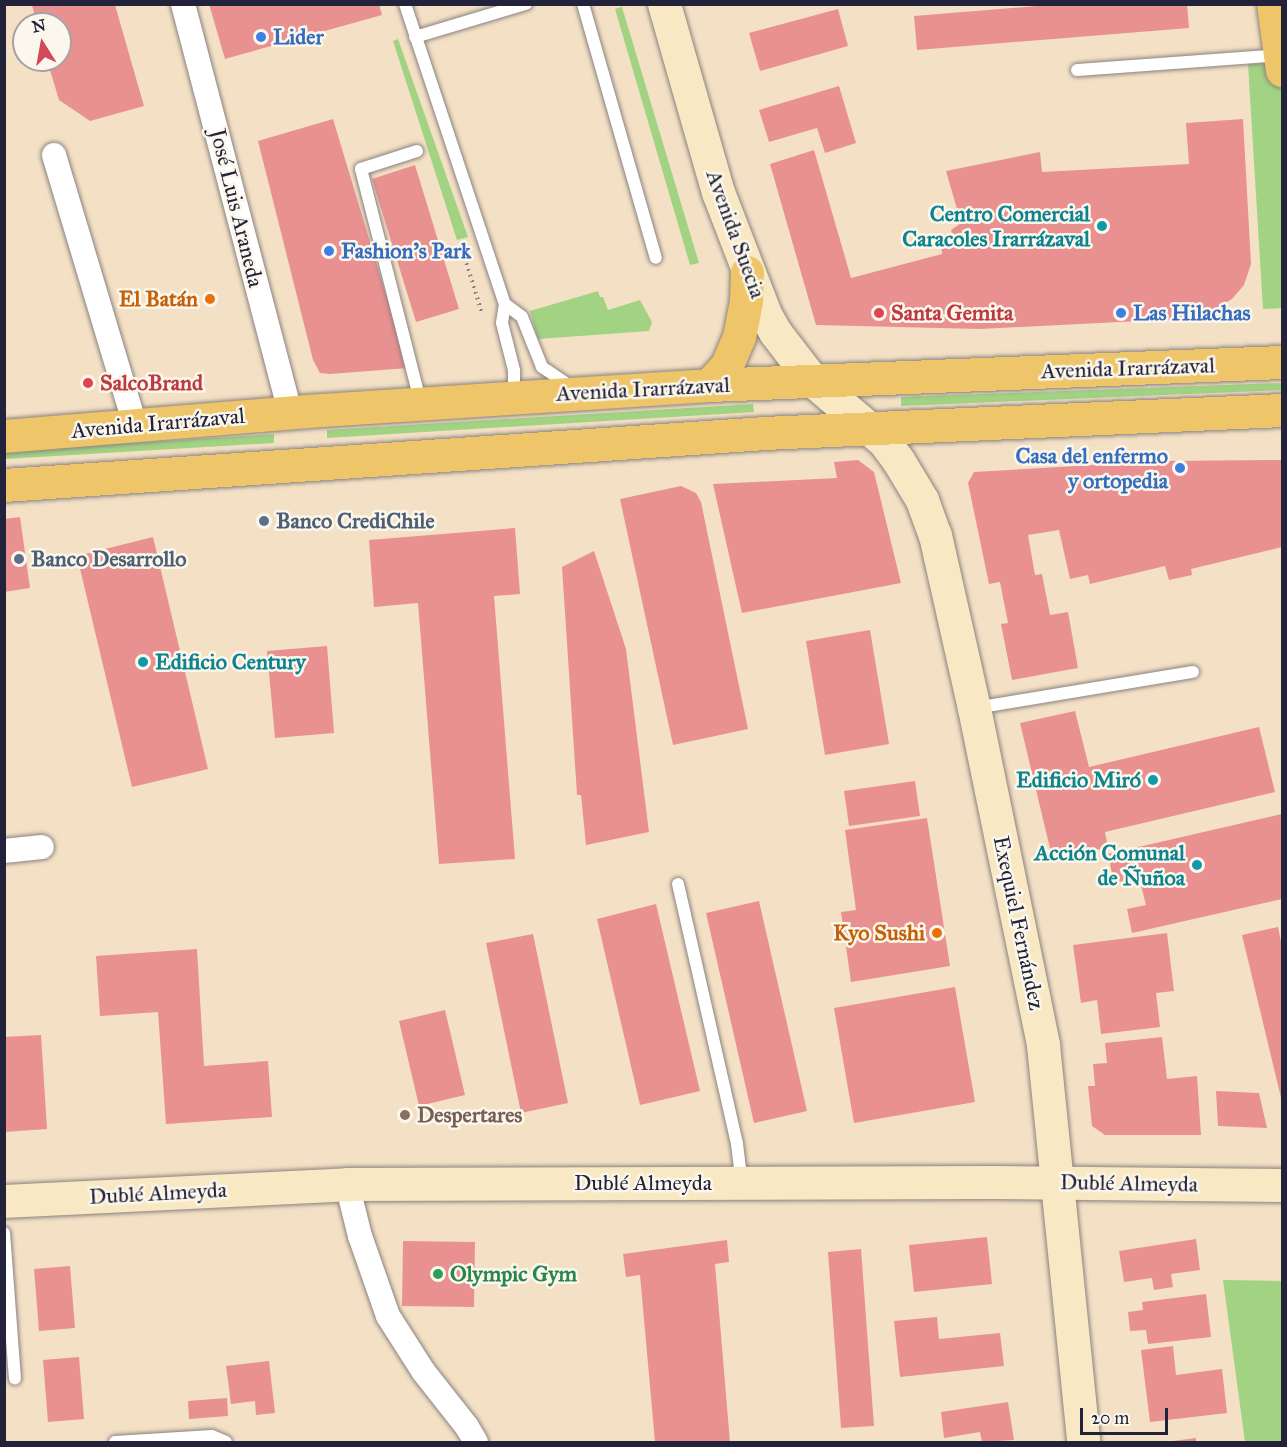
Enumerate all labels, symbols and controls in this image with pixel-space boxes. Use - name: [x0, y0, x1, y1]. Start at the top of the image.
- north arrow: [12, 12, 72, 72]
- text: N: [30, 15, 47, 36]
- place label: Lider: [273, 24, 324, 50]
- marker: Lider: [254, 30, 268, 44]
- street label: José Luis Araneda: [205, 126, 269, 290]
- street label: Avenida Suecia: [701, 166, 771, 302]
- place label: Centro Comercial Caracoles Irarrázaval: [902, 200, 1090, 252]
- marker: Centro Comercial Caracoles Irarrázaval: [1095, 219, 1109, 233]
- place label: Fashion's Park: [341, 238, 471, 264]
- marker: Fashion's Park: [322, 244, 336, 258]
- place label: El Batán: [119, 286, 198, 312]
- marker: El Batán: [203, 292, 217, 306]
- place label: Santa Gemita: [891, 300, 1013, 326]
- place label: Las Hilachas: [1133, 300, 1250, 326]
- marker: Santa Gemita: [872, 306, 886, 320]
- marker: Las Hilachas: [1114, 306, 1128, 320]
- street label: Avenida Irarrázaval: [1041, 352, 1215, 384]
- place label: SalcoBrand: [100, 370, 203, 396]
- street label: Avenida Irarrázaval: [555, 371, 731, 407]
- marker: SalcoBrand: [81, 376, 95, 390]
- street label: Avenida Irarrázaval: [70, 402, 246, 444]
- place label: Casa del enfermo y ortopedia: [1015, 442, 1168, 494]
- marker: Casa del enfermo y ortopedia: [1173, 461, 1187, 475]
- place label: Banco CrediChile: [276, 508, 435, 534]
- marker: Banco CrediChile: [257, 514, 271, 528]
- place label: Banco Desarrollo: [31, 546, 186, 572]
- marker: Banco Desarrollo: [12, 552, 26, 566]
- place label: Edificio Century: [155, 649, 306, 675]
- marker: Edificio Century: [136, 655, 150, 669]
- place label: Edificio Miró: [1016, 767, 1141, 793]
- marker: Edificio Miró: [1146, 773, 1160, 787]
- street label: Exequiel Fernández: [988, 834, 1050, 1012]
- place label: Acción Comunal de Ñuñoa: [1035, 839, 1185, 890]
- marker: Acción Comunal de Ñuñoa: [1190, 858, 1204, 872]
- place label: Kyo Sushi: [833, 920, 925, 946]
- marker: Kyo Sushi: [930, 926, 944, 940]
- place label: Despertares: [417, 1102, 522, 1128]
- marker: Despertares: [398, 1108, 412, 1122]
- street label: Dublé Almeyda: [1060, 1169, 1198, 1197]
- street label: Dublé Almeyda: [574, 1170, 712, 1196]
- street label: Dublé Almeyda: [88, 1176, 228, 1210]
- place label: Olympic Gym: [450, 1261, 577, 1287]
- marker: Olympic Gym: [431, 1267, 445, 1281]
- scale bar: [1083, 1396, 1172, 1434]
- text: 20 m: [1091, 1407, 1129, 1429]

